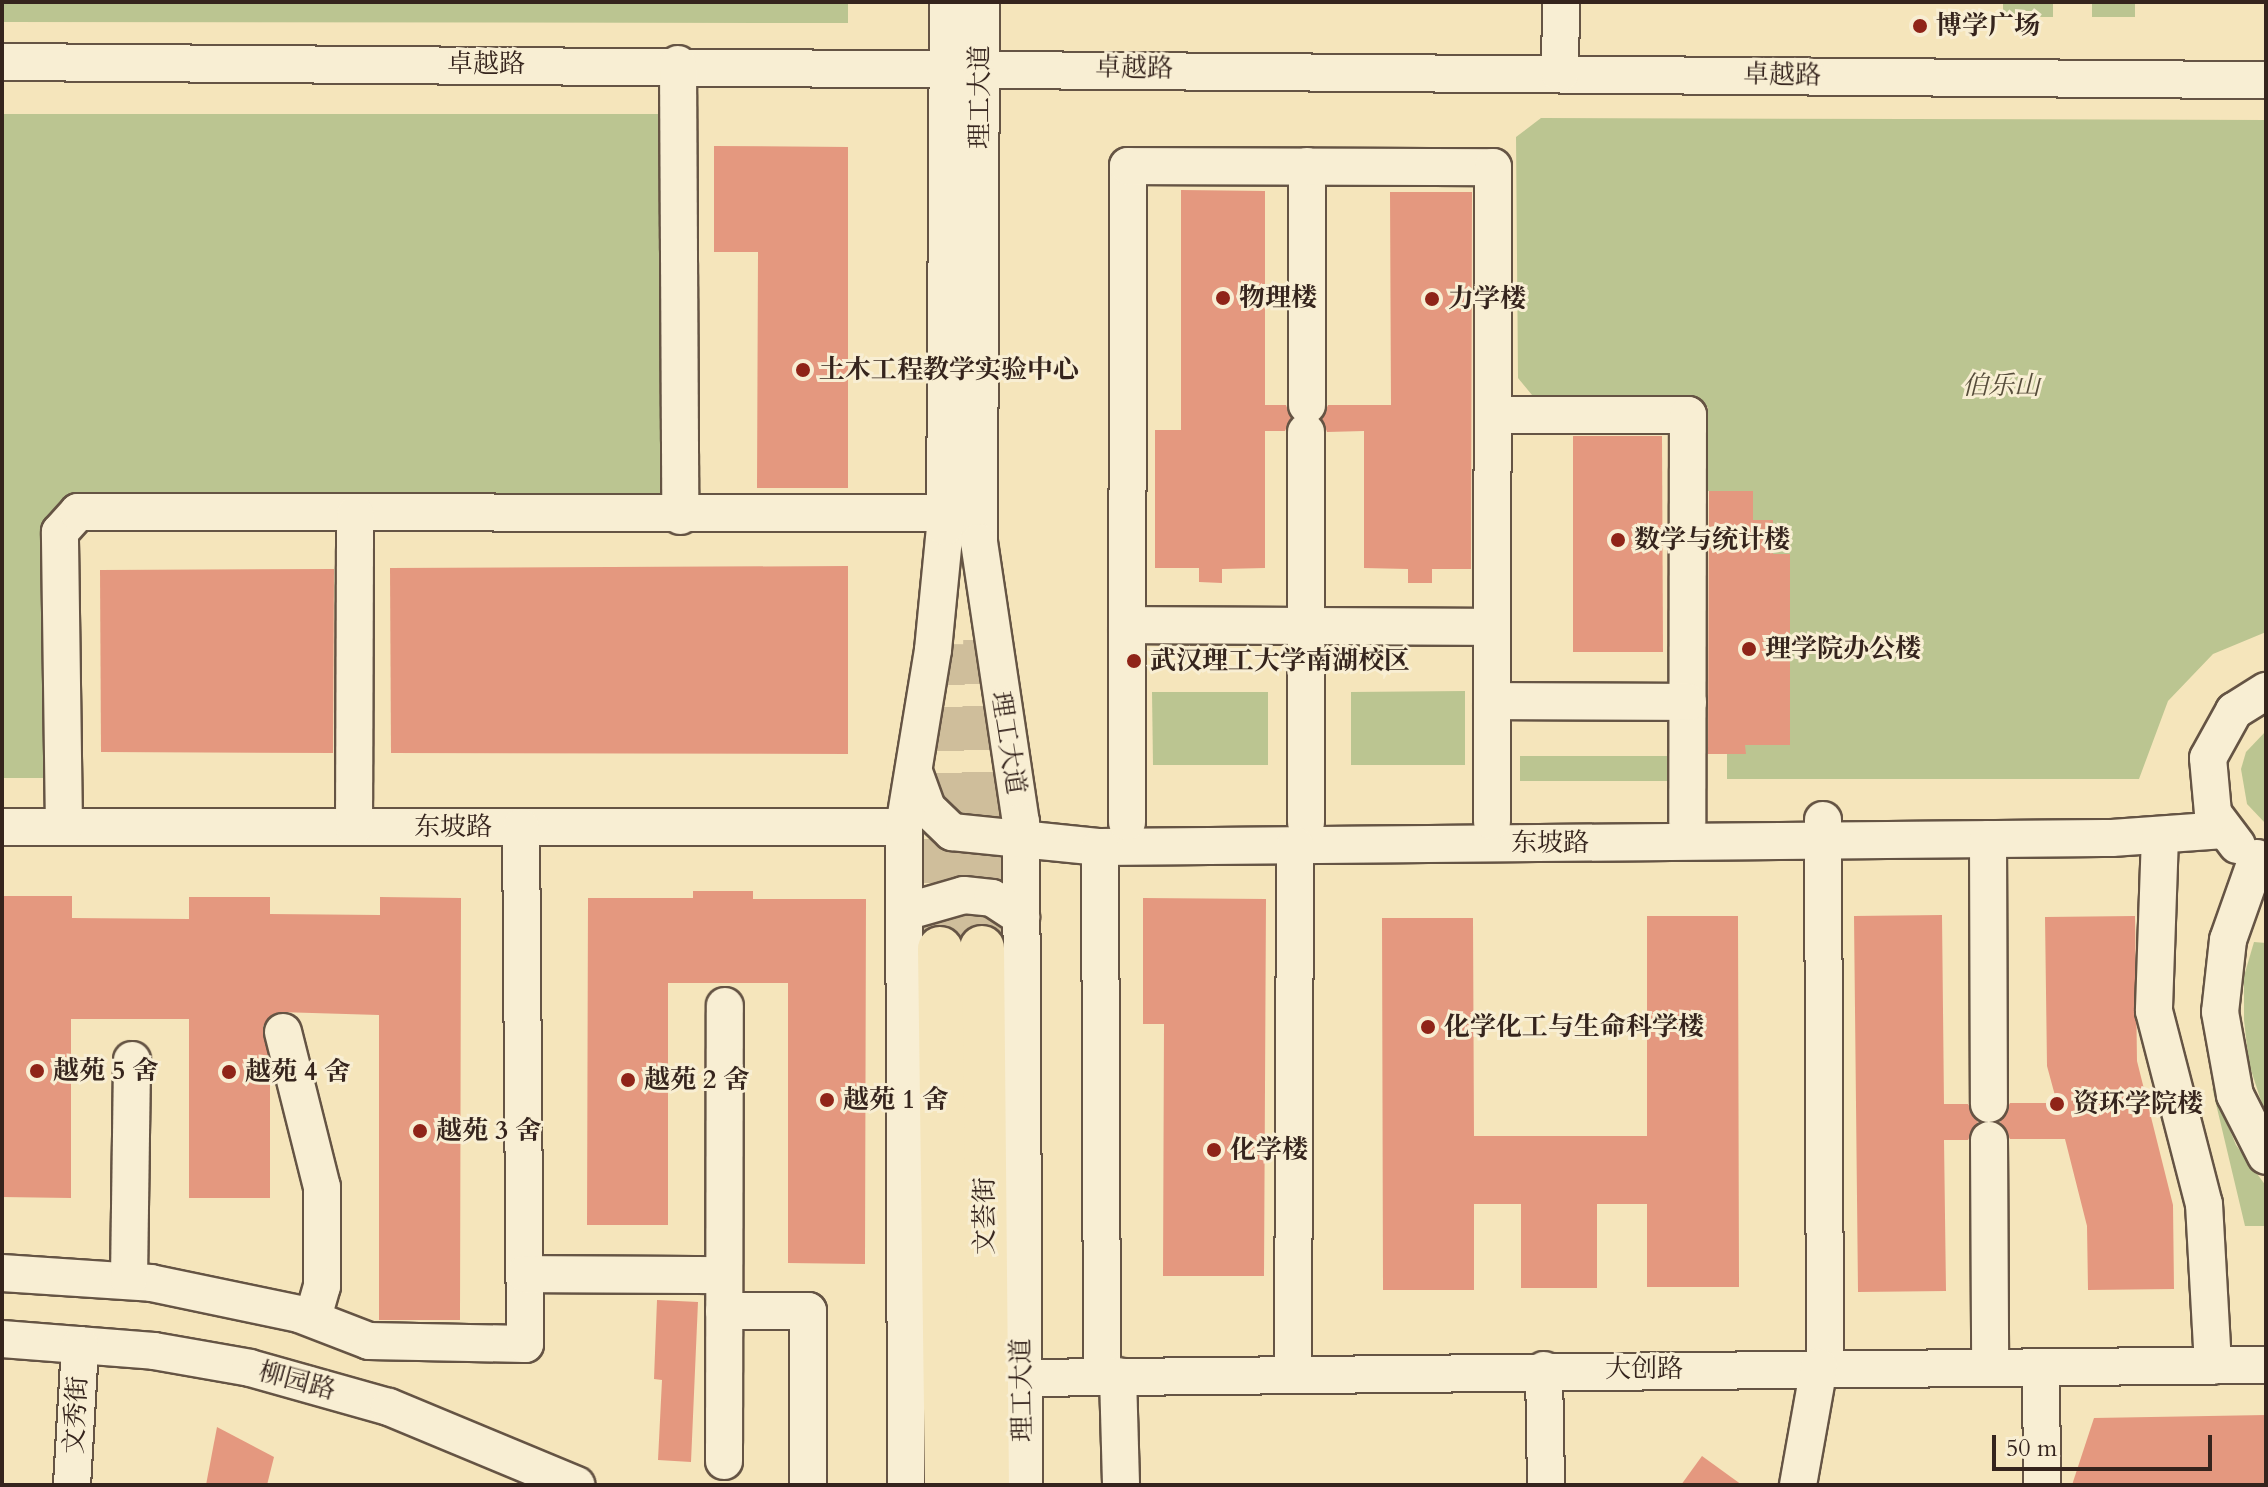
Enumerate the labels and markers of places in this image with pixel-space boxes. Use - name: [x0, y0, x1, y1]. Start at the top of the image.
- place label: 博学广场: [1936, 10, 2040, 42]
- marker: 博学广场: [1911, 17, 1929, 35]
- place label: 物理楼: [1239, 282, 1317, 314]
- place label: 力学楼: [1448, 283, 1526, 315]
- marker: 物理楼: [1214, 289, 1232, 307]
- marker: 力学楼: [1423, 290, 1441, 308]
- place label: 土木工程教学实验中心: [819, 354, 1079, 386]
- marker: 土木工程教学实验中心: [794, 361, 812, 379]
- place label: 数学与统计楼: [1634, 524, 1790, 556]
- marker: 数学与统计楼: [1609, 531, 1627, 549]
- place label: 理学院办公楼: [1765, 633, 1921, 665]
- marker: 理学院办公楼: [1740, 640, 1758, 658]
- place label: 武汉理工大学南湖校区: [1150, 645, 1410, 677]
- marker: 武汉理工大学南湖校区: [1125, 652, 1143, 670]
- place label: 化学化工与生命科学楼: [1444, 1011, 1704, 1043]
- marker: 化学化工与生命科学楼: [1419, 1018, 1437, 1036]
- place label: 越苑 5 舍: [53, 1055, 158, 1087]
- place label: 越苑 4 舍: [245, 1056, 350, 1088]
- marker: 越苑 5 舍: [28, 1062, 46, 1080]
- marker: 越苑 4 舍: [220, 1063, 238, 1081]
- place label: 越苑 2 舍: [644, 1064, 749, 1096]
- marker: 越苑 2 舍: [619, 1071, 637, 1089]
- place label: 越苑 1 舍: [843, 1084, 948, 1116]
- place label: 资环学院楼: [2073, 1088, 2203, 1120]
- marker: 越苑 1 舍: [818, 1091, 836, 1109]
- marker: 资环学院楼: [2048, 1095, 2066, 1113]
- place label: 越苑 3 舍: [436, 1115, 541, 1147]
- marker: 越苑 3 舍: [411, 1122, 429, 1140]
- place label: 化学楼: [1230, 1134, 1308, 1166]
- marker: 化学楼: [1205, 1141, 1223, 1159]

